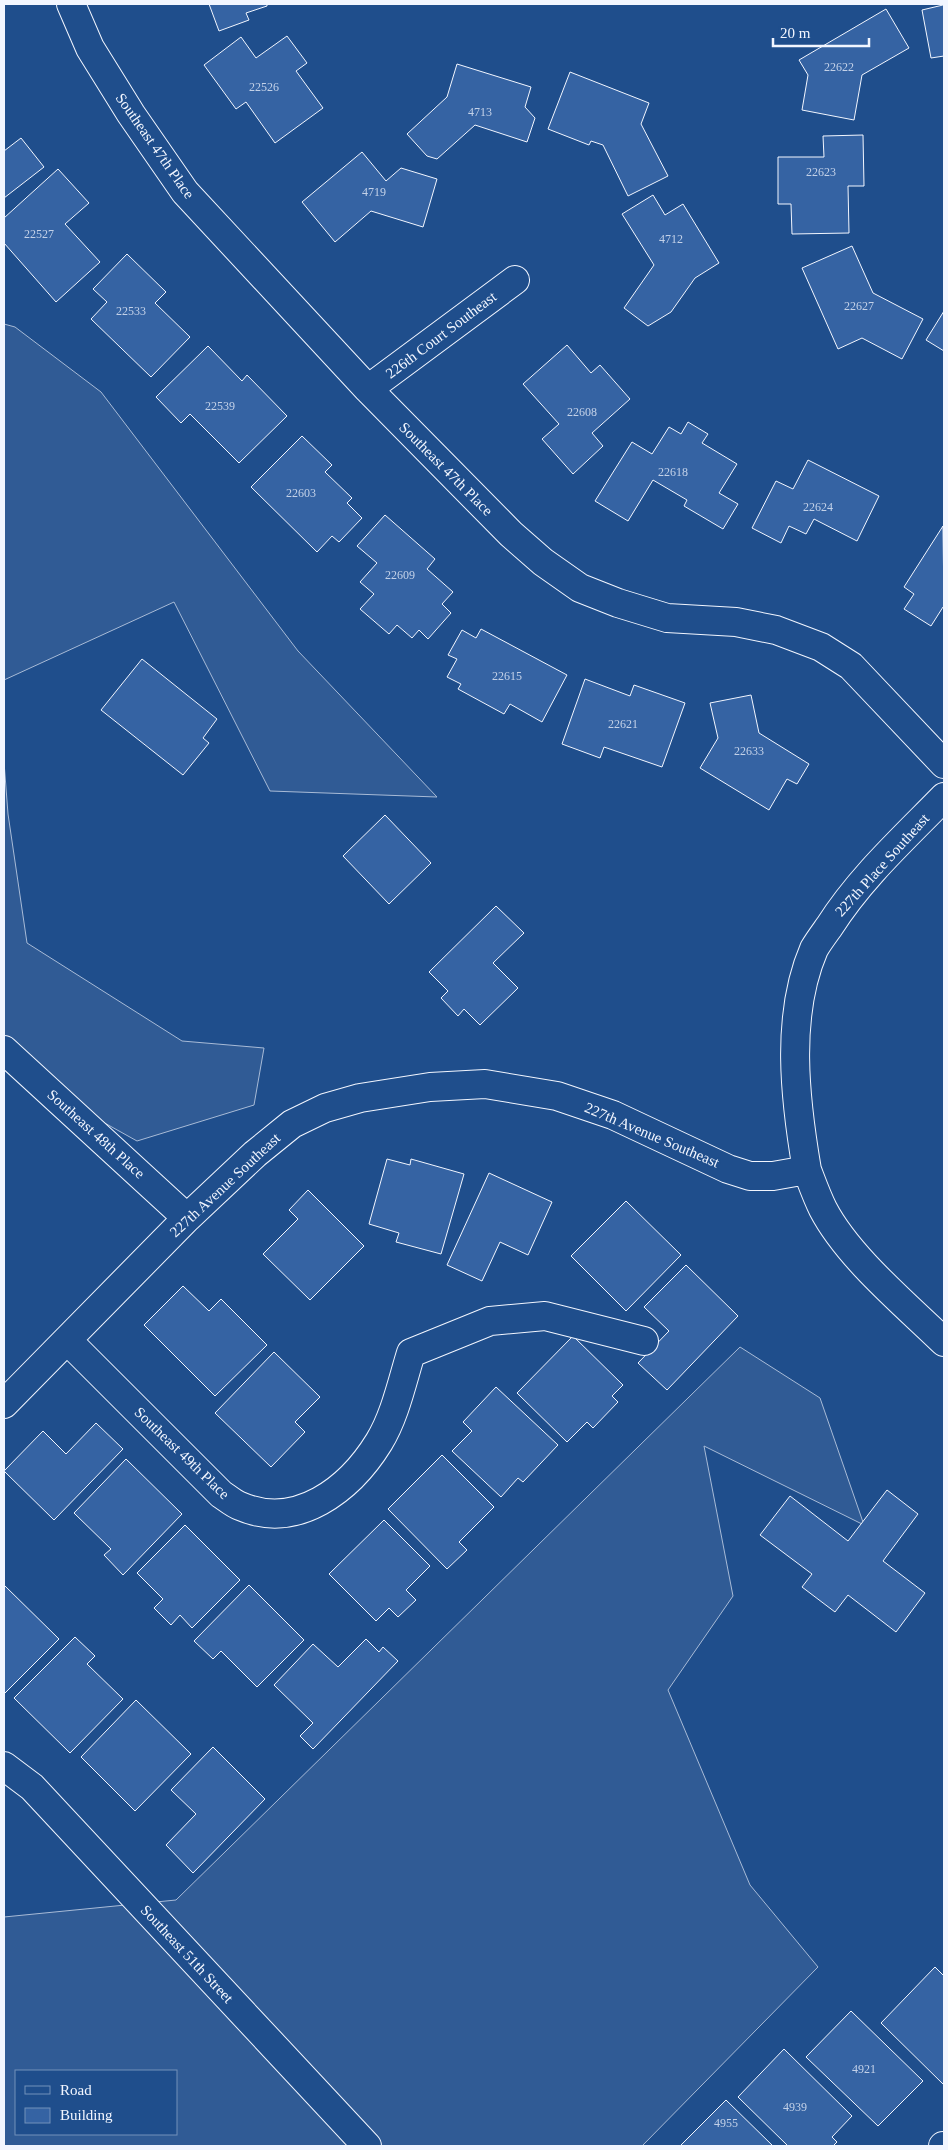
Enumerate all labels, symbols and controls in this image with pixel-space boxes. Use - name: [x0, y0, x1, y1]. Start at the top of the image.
- scale bar: [773, 15, 869, 47]
- text: 20 m: [780, 25, 811, 41]
- house number: 22622: [824, 60, 854, 74]
- house number: 22526: [249, 80, 279, 94]
- street label: Southeast 47th Place: [113, 90, 198, 202]
- house number: 4713: [468, 105, 492, 119]
- house number: 22623: [806, 165, 836, 179]
- house number: 4719: [362, 185, 386, 199]
- house number: 22527: [24, 227, 54, 241]
- house number: 4712: [659, 232, 683, 246]
- street label: 226th Court Southeast: [383, 288, 500, 382]
- house number: 22627: [844, 299, 874, 313]
- house number: 22533: [116, 304, 146, 318]
- house number: 22539: [205, 399, 235, 413]
- house number: 22608: [567, 405, 597, 419]
- street label: Southeast 47th Place: [396, 419, 496, 519]
- house number: 22618: [658, 465, 688, 479]
- house number: 22603: [286, 486, 316, 500]
- house number: 22624: [803, 500, 833, 514]
- house number: 22609: [385, 568, 415, 582]
- house number: 22615: [492, 669, 522, 683]
- house number: 22621: [608, 717, 638, 731]
- house number: 22633: [734, 744, 764, 758]
- street label: 227th Place Southeast: [832, 810, 933, 920]
- street label: Southeast 48th Place: [44, 1086, 148, 1182]
- street label: 227th Avenue Southeast: [582, 1099, 722, 1171]
- street label: 227th Avenue Southeast: [167, 1129, 284, 1240]
- street label: Southeast 49th Place: [131, 1404, 233, 1502]
- street label: Southeast 51th Street: [138, 1902, 237, 2007]
- house number: 4921: [852, 2062, 876, 2076]
- legend: [15, 2070, 178, 2135]
- text: Road: [60, 2082, 92, 2098]
- house number: 4939: [783, 2100, 807, 2114]
- text: Building: [60, 2107, 113, 2123]
- house number: 4955: [714, 2116, 738, 2130]

